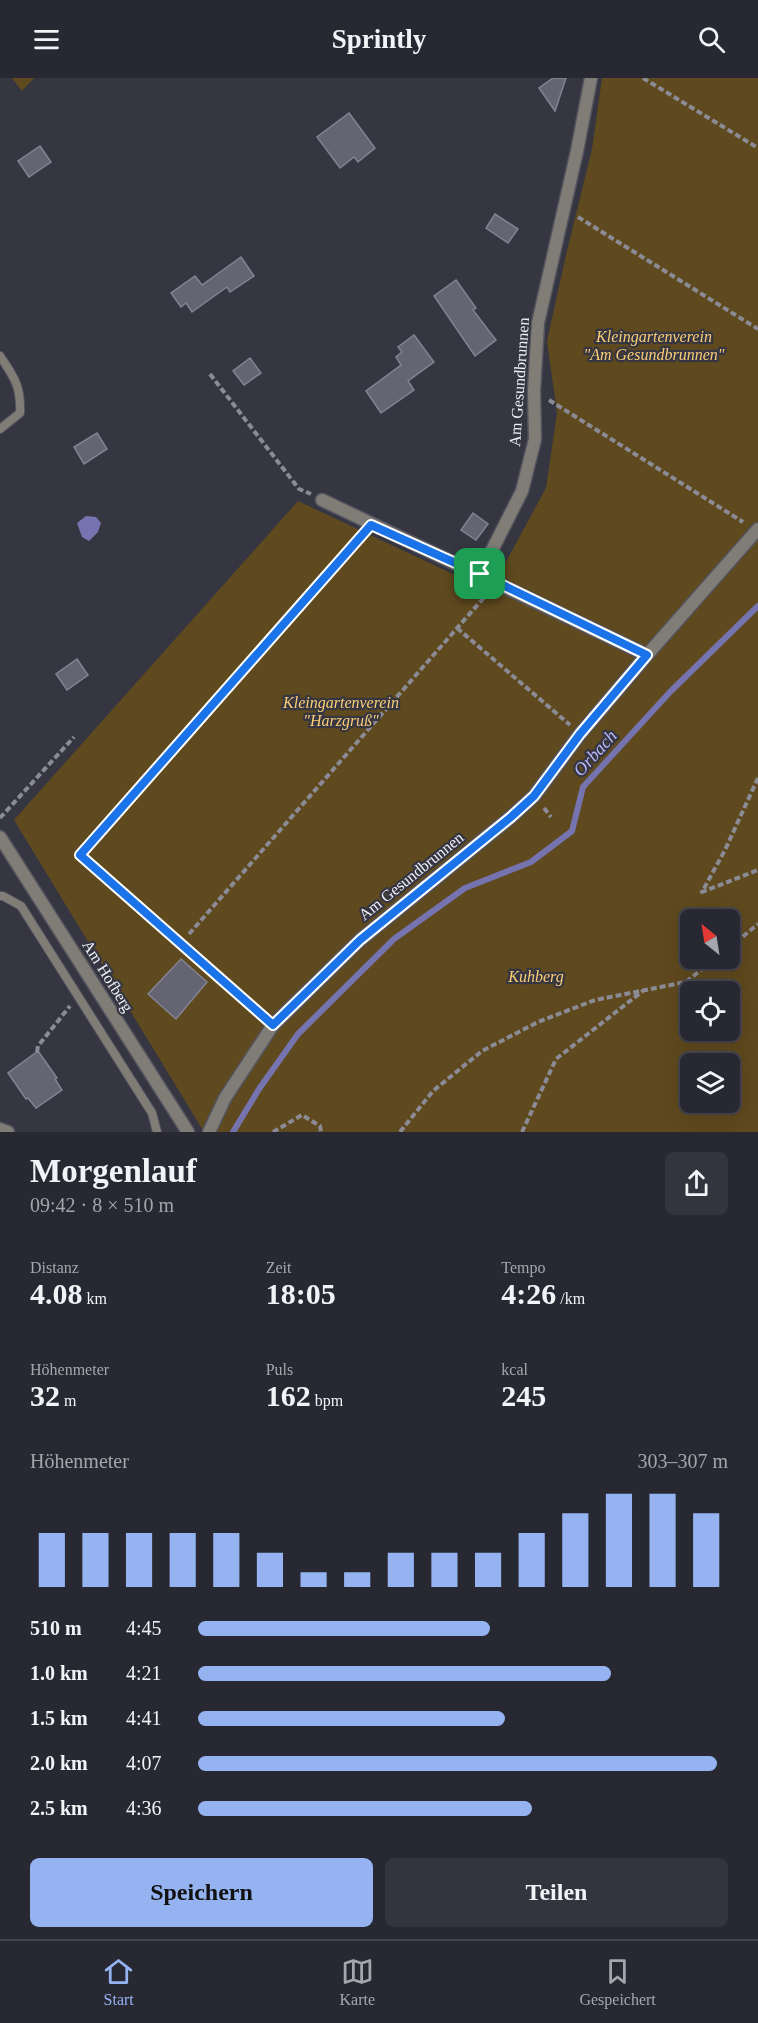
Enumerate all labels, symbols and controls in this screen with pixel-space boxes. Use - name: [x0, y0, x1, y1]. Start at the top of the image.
- icon: menu: [30, 23, 63, 56]
- icon: search: [695, 23, 728, 56]
- text: Sprintly: [332, 24, 426, 54]
- street label: Am Gesundbrunnen: [506, 317, 532, 447]
- park label: Kleingartenverein "Am Gesundbrunnen": [584, 328, 725, 363]
- pin: [454, 548, 505, 599]
- icon: arrive: [463, 557, 496, 590]
- park label: Kleingartenverein "Harzgruß": [282, 694, 399, 730]
- water label: Orbach: [569, 726, 621, 780]
- street label: Am Gesundbrunnen: [355, 829, 467, 923]
- north arrow: [680, 909, 740, 969]
- map controls: [680, 909, 740, 1113]
- street label: Am Hofberg: [78, 937, 137, 1015]
- park label: Kuhberg: [507, 968, 564, 986]
- button: locate: [680, 981, 740, 1041]
- button: layers: [680, 1053, 740, 1113]
- button: share: [665, 1152, 728, 1215]
- text: Morgenlauf: [30, 1153, 197, 1189]
- text: 09:42 · 8 × 510 m: [30, 1194, 174, 1216]
- text: Distanz: [30, 1259, 79, 1276]
- text: Zeit: [266, 1259, 291, 1276]
- text: Tempo: [501, 1259, 546, 1276]
- text: 4.08: [30, 1277, 83, 1310]
- text: 18:05: [266, 1277, 336, 1310]
- text: 4:26: [501, 1277, 556, 1310]
- text: km: [83, 1290, 107, 1307]
- text: /km: [556, 1290, 585, 1307]
- text: Höhenmeter: [30, 1361, 109, 1378]
- text: Puls: [266, 1361, 293, 1378]
- text: kcal: [501, 1361, 528, 1378]
- text: 32: [30, 1379, 60, 1412]
- text: 162: [266, 1379, 311, 1412]
- text: 245: [501, 1379, 546, 1412]
- text: m: [60, 1392, 76, 1409]
- text: bpm: [311, 1392, 343, 1409]
- text: Höhenmeter: [30, 1450, 129, 1472]
- text: 303–307 m: [637, 1450, 728, 1472]
- text: 510 m: [30, 1617, 82, 1639]
- text: 4:45: [126, 1617, 162, 1639]
- text: 1.0 km: [30, 1662, 88, 1684]
- text: 4:21: [126, 1662, 162, 1684]
- text: 1.5 km: [30, 1707, 88, 1729]
- text: 4:41: [126, 1707, 162, 1729]
- text: 2.0 km: [30, 1752, 88, 1774]
- text: 4:07: [126, 1752, 162, 1774]
- text: 2.5 km: [30, 1797, 88, 1819]
- text: 4:36: [126, 1797, 162, 1819]
- button: Speichern: [30, 1858, 373, 1927]
- button: Teilen: [385, 1858, 728, 1927]
- tab: Start: [102, 1955, 135, 2009]
- tab: Karte: [340, 1955, 375, 2009]
- tab: Gespeichert: [579, 1955, 656, 2009]

